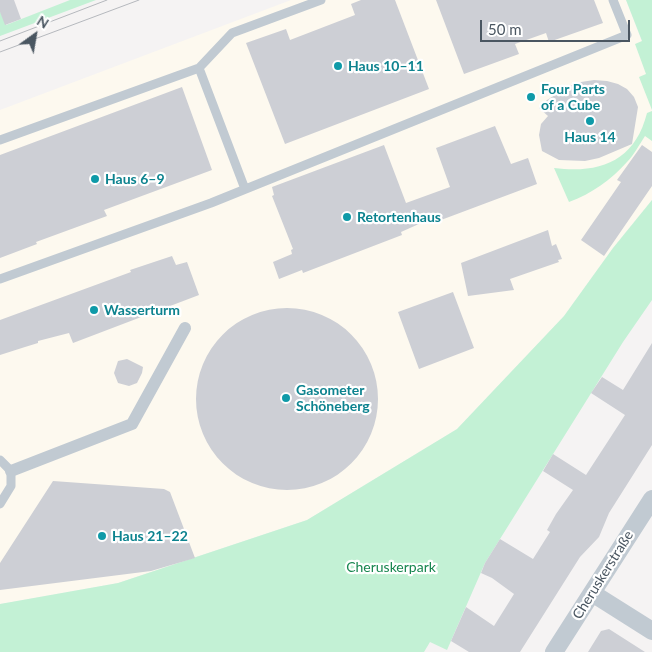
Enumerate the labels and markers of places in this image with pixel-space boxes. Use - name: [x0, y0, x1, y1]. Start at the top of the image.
- place label: Haus 10–11: [348, 58, 424, 74]
- marker: Haus 10–11: [332, 60, 344, 72]
- place label: Four Parts of a Cube: [541, 81, 605, 114]
- marker: Four Parts of a Cube: [525, 91, 537, 103]
- marker: Haus 14: [584, 115, 596, 127]
- place label: Haus 14: [564, 129, 616, 145]
- place label: Haus 6–9: [105, 171, 165, 187]
- marker: Haus 6–9: [89, 173, 101, 185]
- place label: Retortenhaus: [357, 209, 441, 225]
- marker: Retortenhaus: [341, 211, 353, 223]
- place label: Wasserturm: [104, 302, 180, 318]
- marker: Wasserturm: [88, 304, 100, 316]
- place label: Gasometer Schöneberg: [296, 382, 370, 414]
- marker: Gasometer Schöneberg: [280, 392, 292, 404]
- place label: Haus 21–22: [112, 528, 188, 544]
- marker: Haus 21–22: [96, 530, 108, 542]

